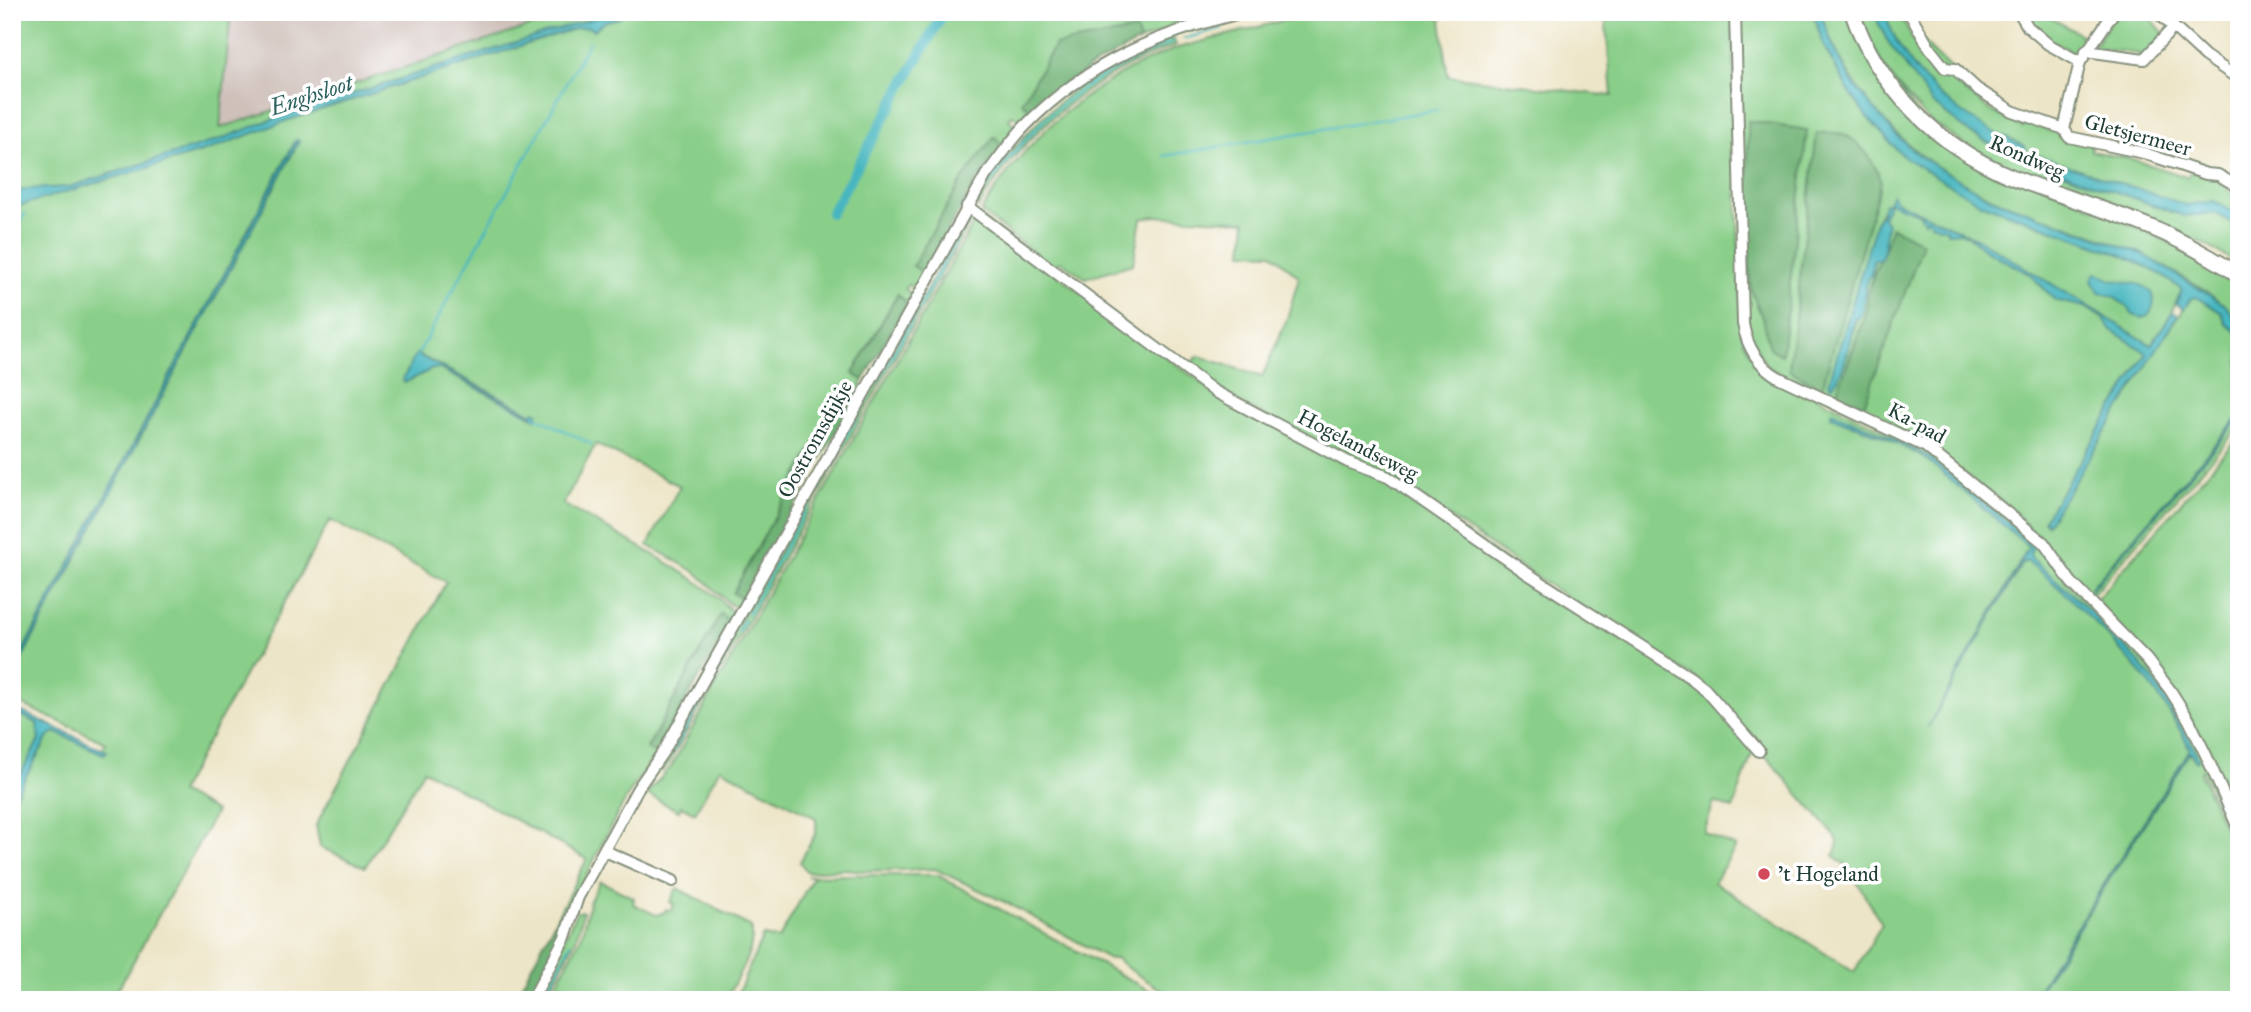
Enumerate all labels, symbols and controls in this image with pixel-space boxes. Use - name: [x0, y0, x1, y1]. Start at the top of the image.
- water label: Enghsloot: [265, 68, 358, 122]
- street label: Gletsjermeer: [2082, 108, 2194, 162]
- street label: Rondweg: [1986, 129, 2069, 185]
- street label: Oostromsdijkje: [772, 375, 858, 502]
- street label: Ka-pad: [1883, 397, 1951, 450]
- street label: Hogelandseweg: [1293, 403, 1423, 487]
- place label: 't Hogeland: [1778, 861, 1879, 887]
- marker: 't Hogeland: [1756, 866, 1772, 882]

